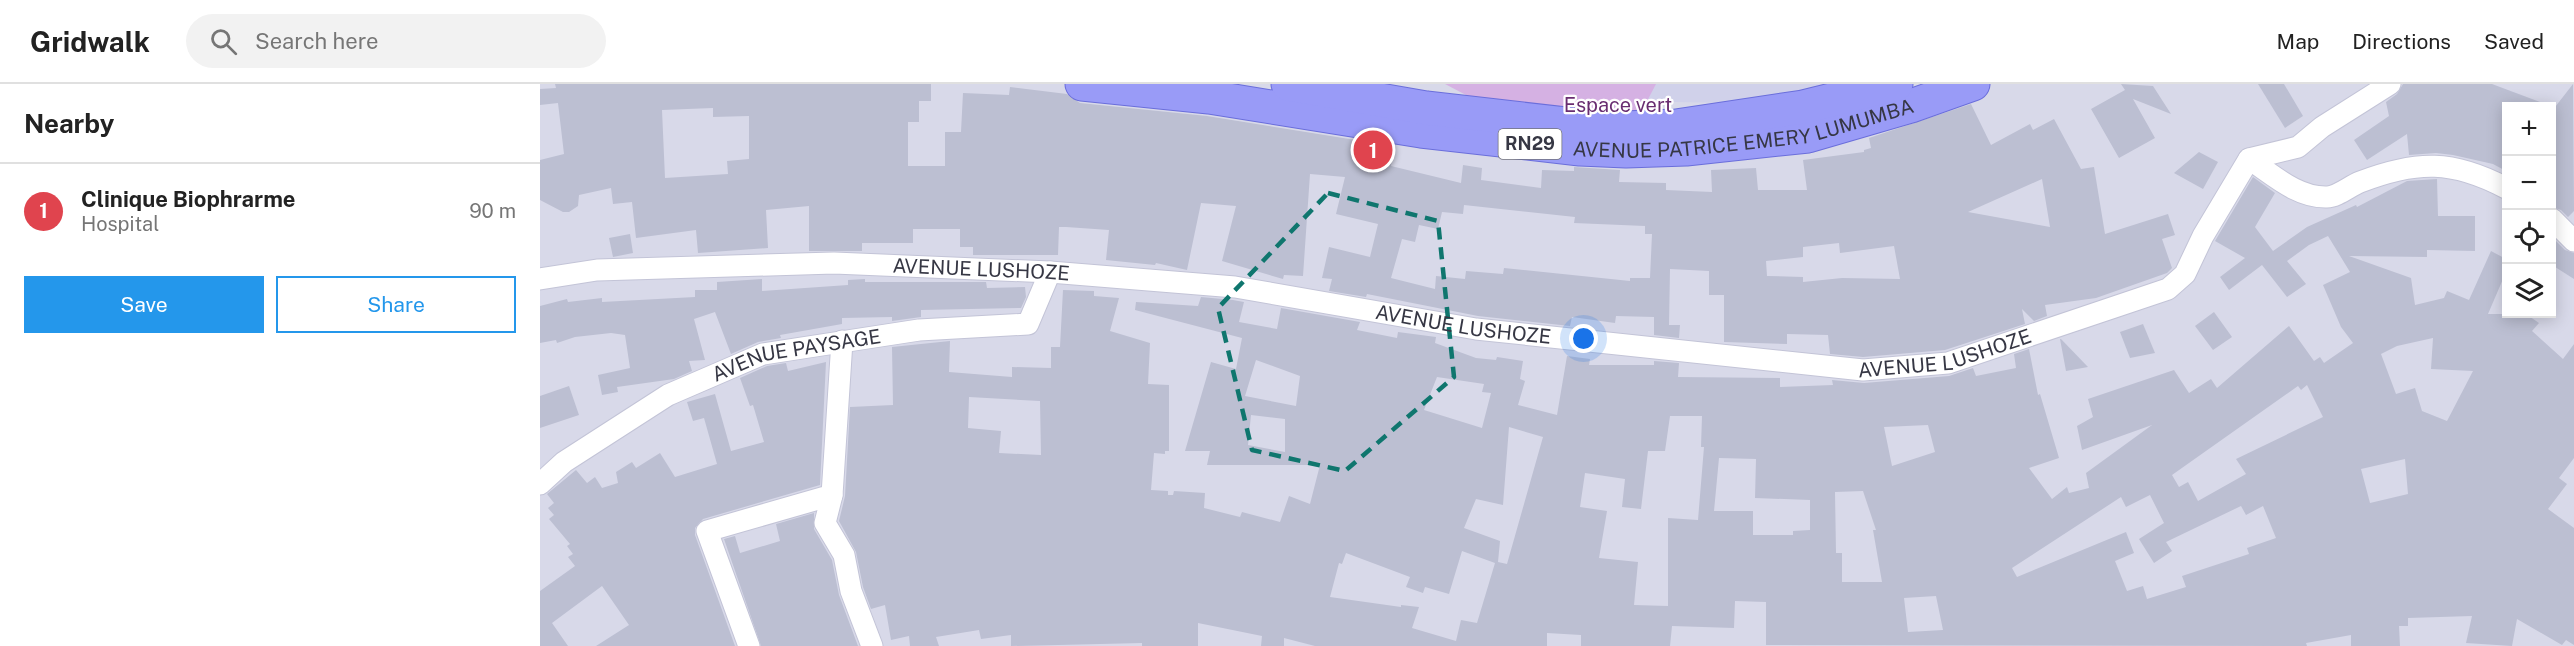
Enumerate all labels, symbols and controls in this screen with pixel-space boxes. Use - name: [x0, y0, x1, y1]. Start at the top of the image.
- search box: [186, 14, 606, 68]
- text: Gridwalk: [30, 25, 150, 58]
- icon: search: [207, 25, 240, 58]
- text: Search here: [255, 28, 379, 54]
- text: Map: [2277, 29, 2319, 54]
- text: Directions: [2352, 29, 2451, 54]
- text: Saved: [2484, 29, 2544, 54]
- park label: Espace vert: [1564, 93, 1672, 117]
- street label: AVENUE PATRICE EMERY LUMUMBA: [1572, 94, 1916, 163]
- map controls: [2502, 102, 2556, 318]
- button: +: [2502, 102, 2556, 156]
- text: Nearby: [24, 108, 114, 139]
- pin: 1: [1354, 128, 1392, 172]
- road number: RN29: [1498, 129, 1562, 159]
- button: −: [2502, 156, 2556, 210]
- text: Clinique Biophrarme: [81, 186, 296, 212]
- text: 1: [39, 199, 48, 223]
- text: 90 m: [469, 199, 516, 223]
- button: locate: [2502, 210, 2556, 264]
- text: Hospital: [81, 212, 159, 236]
- street label: AVENUE LUSHOZE: [892, 253, 1071, 286]
- button: layers: [2502, 264, 2556, 318]
- button: Save: [24, 276, 264, 333]
- button: Share: [276, 276, 516, 333]
- street label: AVENUE LUSHOZE: [1374, 300, 1552, 349]
- street label: AVENUE PAYSAGE: [708, 324, 882, 387]
- your location: [1569, 324, 1598, 353]
- street label: AVENUE LUSHOZE: [1857, 324, 2034, 382]

